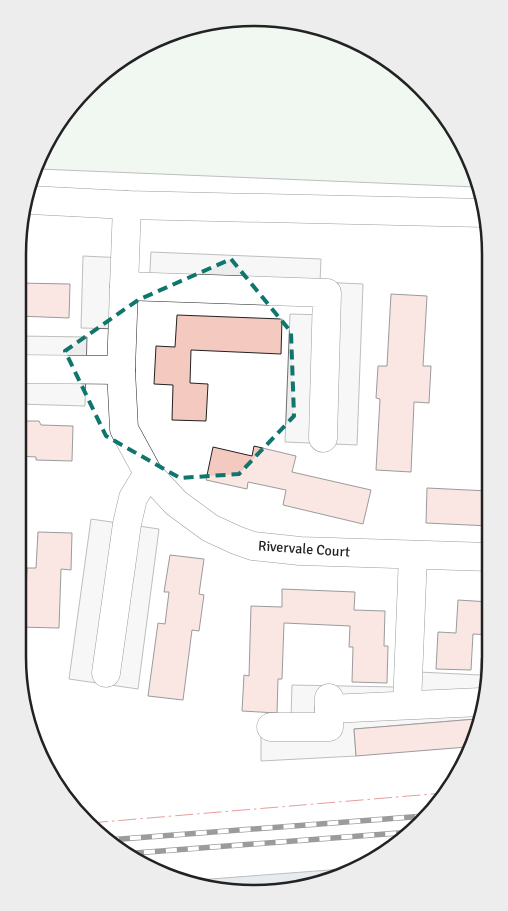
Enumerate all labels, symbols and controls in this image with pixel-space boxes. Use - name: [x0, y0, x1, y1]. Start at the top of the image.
- street label: Rivervale Court: [258, 537, 351, 561]

